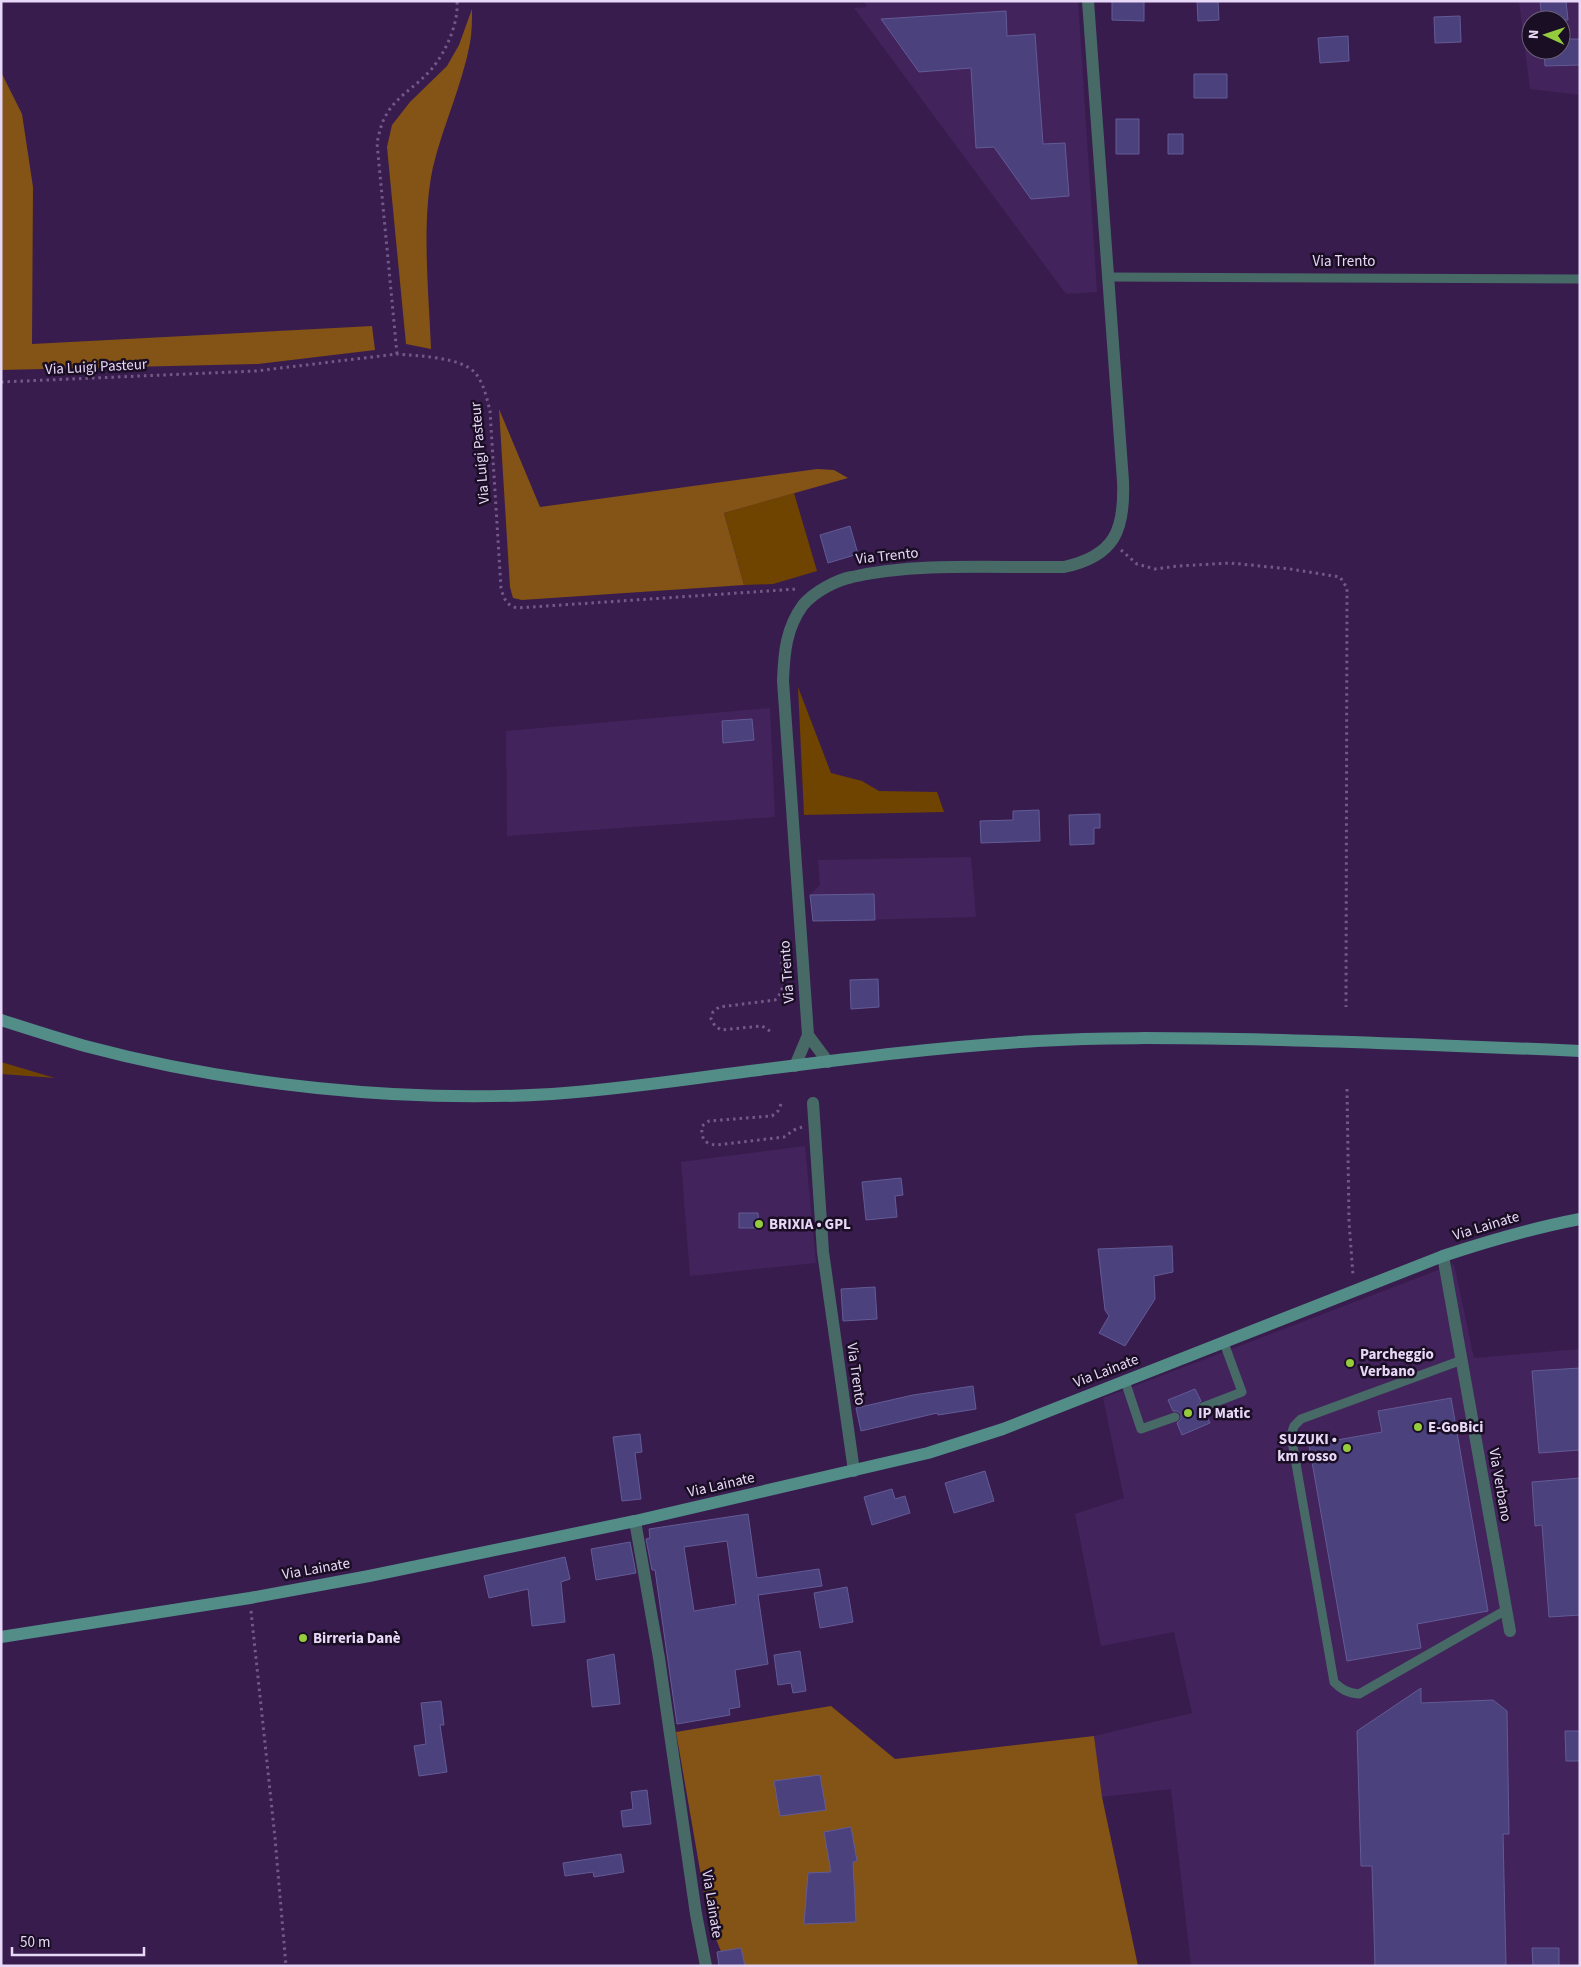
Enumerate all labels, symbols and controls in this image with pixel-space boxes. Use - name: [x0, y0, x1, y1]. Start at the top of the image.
- north arrow: [1521, 10, 1571, 60]
- text: N: [1524, 29, 1544, 40]
- street label: Via Trento: [1312, 251, 1376, 272]
- street label: Via Luigi Pasteur: [44, 354, 148, 380]
- street label: Via Luigi Pasteur: [465, 400, 495, 505]
- street label: Via Trento: [855, 542, 919, 570]
- street label: Via Trento: [774, 940, 800, 1004]
- street label: Via Lainate: [1450, 1206, 1522, 1246]
- place label: BRIXIA • GPL: [769, 1214, 851, 1235]
- marker: BRIXIA • GPL: [753, 1218, 765, 1230]
- street label: Via Trento: [841, 1341, 871, 1407]
- place label: Parcheggio Verbano: [1359, 1344, 1434, 1382]
- street label: Via Lainate: [1070, 1349, 1142, 1393]
- marker: Parcheggio Verbano: [1344, 1357, 1356, 1369]
- place label: IP Matic: [1198, 1403, 1250, 1424]
- marker: IP Matic: [1182, 1407, 1194, 1419]
- place label: E-GoBici: [1428, 1417, 1483, 1438]
- marker: E-GoBici: [1412, 1421, 1424, 1433]
- place label: SUZUKI • km rosso: [1277, 1429, 1337, 1467]
- marker: SUZUKI • km rosso: [1341, 1442, 1353, 1454]
- street label: Via Verbano: [1483, 1447, 1517, 1523]
- street label: Via Lainate: [685, 1467, 757, 1503]
- street label: Via Lainate: [281, 1553, 351, 1585]
- place label: Birreria Danè: [313, 1628, 401, 1649]
- marker: Birreria Danè: [297, 1632, 309, 1644]
- street label: Via Lainate: [696, 1869, 728, 1939]
- scale bar: [12, 1924, 145, 1956]
- text: 50 m: [20, 1932, 50, 1953]

